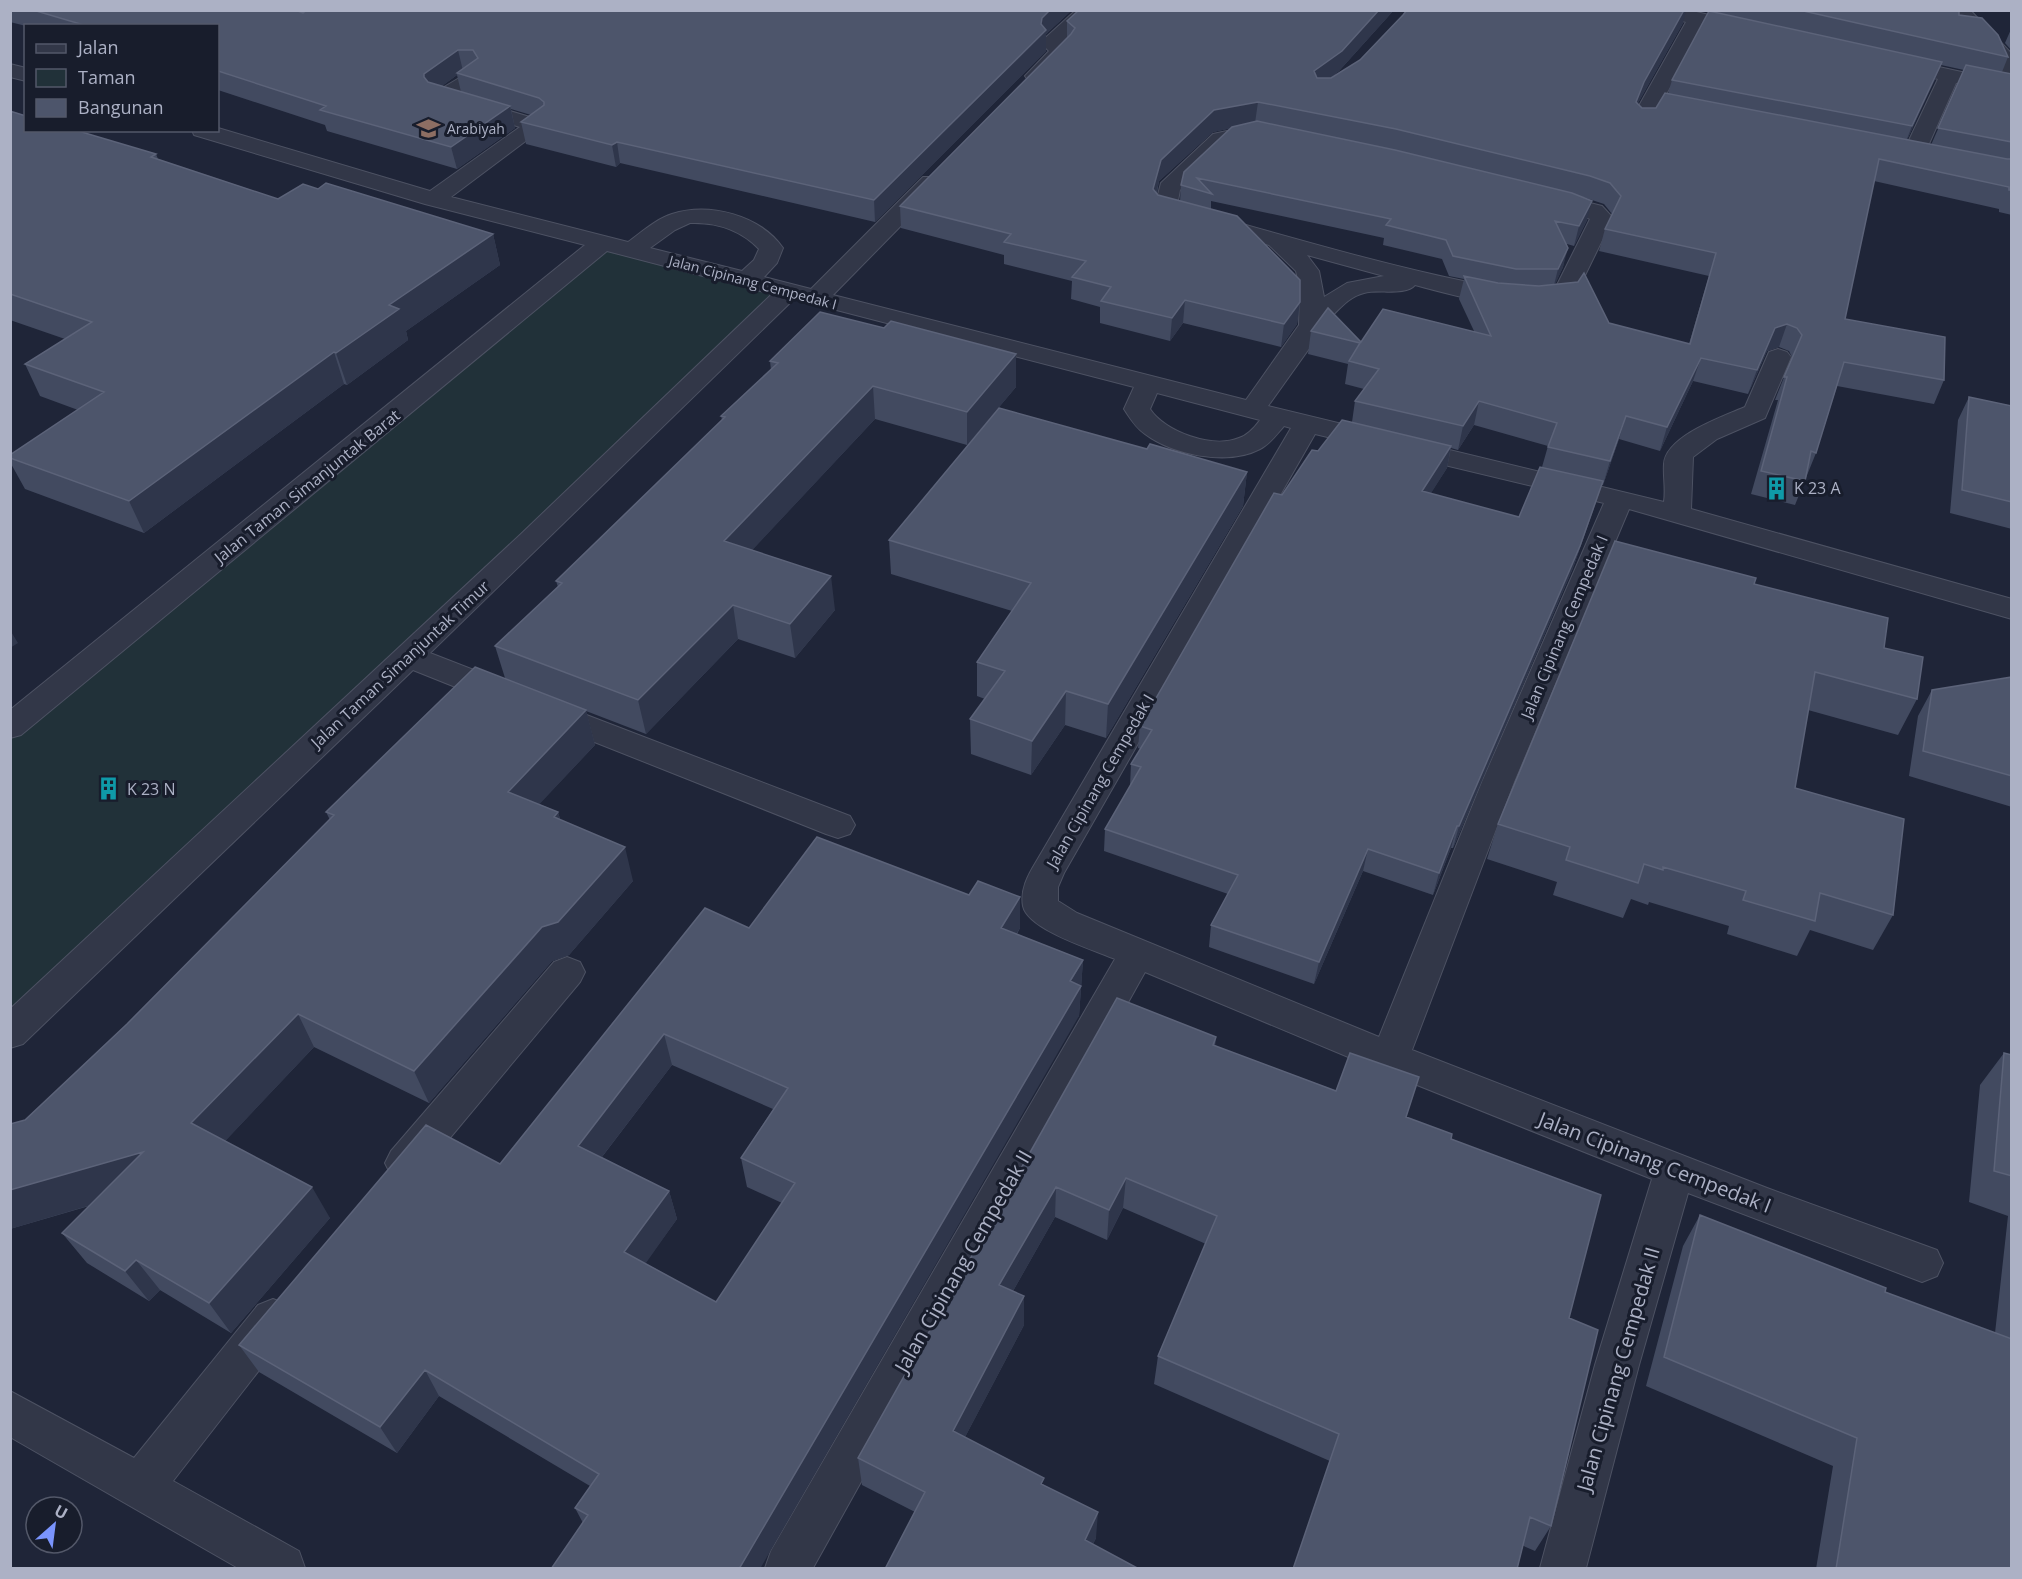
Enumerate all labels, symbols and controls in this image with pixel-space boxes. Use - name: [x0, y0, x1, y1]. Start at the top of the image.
- legend: [24, 24, 219, 132]
- text: Jalan: [76, 35, 118, 59]
- text: Taman: [78, 65, 136, 89]
- text: Bangunan: [78, 95, 164, 119]
- school or university icon: Arabiyah: [416, 115, 442, 141]
- place label: Arabiyah: [447, 119, 505, 138]
- street label: Jalan Cipinang Cempedak I: [665, 250, 839, 314]
- street label: Jalan Taman Simanjuntak Barat: [208, 404, 405, 569]
- building icon: K 23 A: [1763, 475, 1789, 501]
- place label: K 23 A: [1794, 477, 1841, 499]
- street label: Jalan Cipinang Cempedak I: [1514, 532, 1613, 724]
- street label: Jalan Taman Simanjuntak Timur: [305, 575, 494, 754]
- street label: Jalan Cipinang Cempedak I: [1040, 690, 1159, 874]
- building icon: K 23 N: [96, 776, 122, 802]
- place label: K 23 N: [127, 778, 175, 800]
- street label: Jalan Cipinang Cempedak I: [1533, 1104, 1775, 1219]
- street label: Jalan Cipinang Cempedak II: [887, 1145, 1038, 1379]
- street label: Jalan Cipinang Cempedak II: [1570, 1244, 1666, 1496]
- north arrow: [24, 1495, 84, 1555]
- text: U: [51, 1499, 72, 1524]

